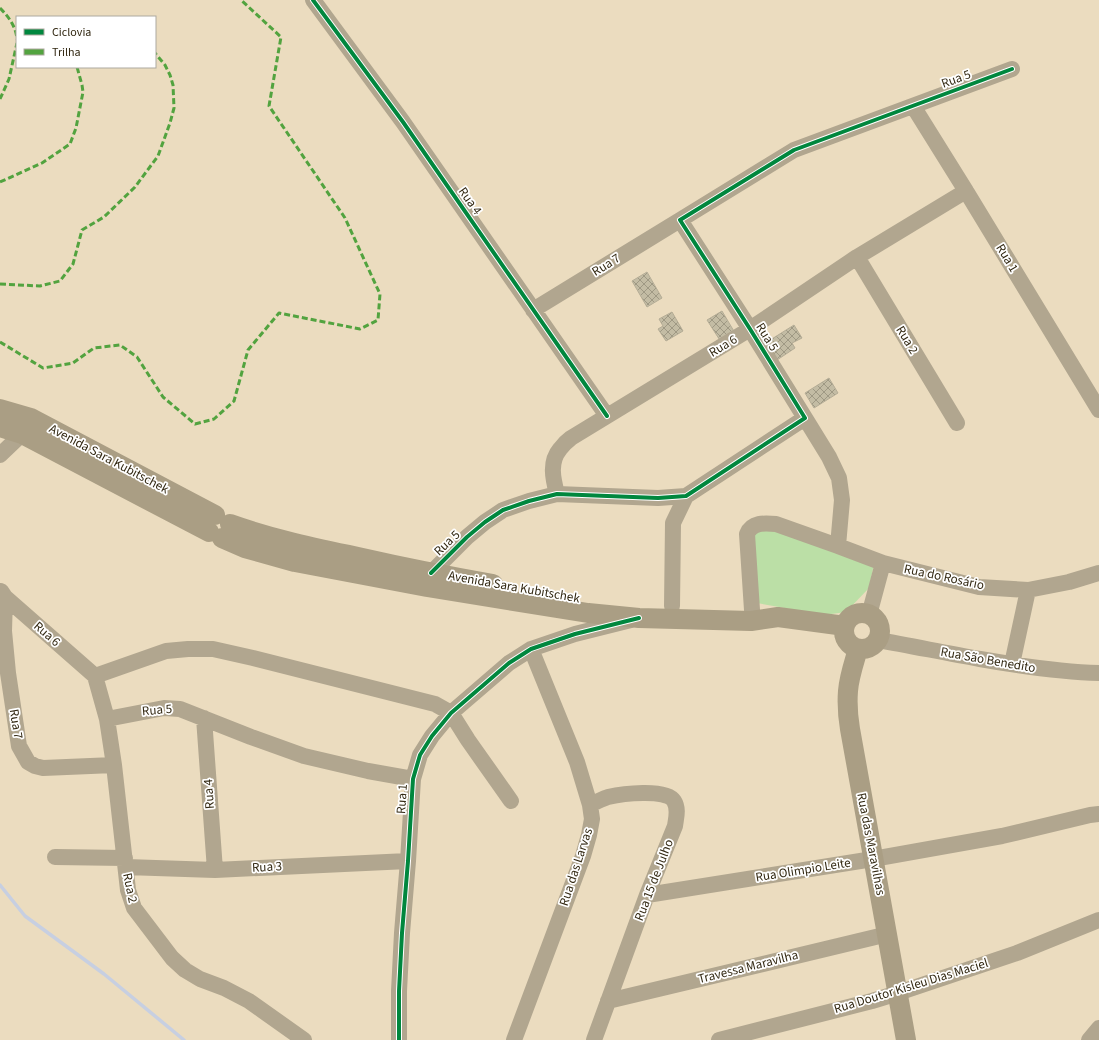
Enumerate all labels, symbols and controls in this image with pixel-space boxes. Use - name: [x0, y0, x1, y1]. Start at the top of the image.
- legend: [16, 16, 156, 68]
- text: Ciclovia: [52, 24, 91, 41]
- text: Trilha: [52, 44, 81, 61]
- street label: Rua 5: [939, 65, 973, 93]
- street label: Rua 4: [454, 184, 486, 219]
- street label: Rua 1: [992, 240, 1022, 276]
- street label: Rua 7: [588, 249, 624, 281]
- street label: Rua 5: [751, 319, 783, 355]
- street label: Rua 2: [892, 322, 922, 358]
- street label: Rua 6: [705, 331, 741, 361]
- street label: Avenida Sara Kubitschek: [46, 420, 173, 499]
- street label: Rua 5: [430, 526, 464, 560]
- street label: Rua do Rosário: [902, 560, 986, 594]
- street label: Avenida Sara Kubitschek: [447, 567, 582, 608]
- street label: Rua 6: [30, 617, 64, 651]
- street label: Rua São Benedito: [939, 643, 1037, 677]
- street label: Rua 5: [141, 700, 173, 720]
- street label: Rua 7: [5, 708, 27, 740]
- street label: Rua 4: [199, 778, 219, 810]
- street label: Rua 1: [392, 783, 412, 815]
- street label: Rua das Maravilhas: [852, 791, 890, 897]
- street label: Rua das Larvas: [555, 825, 597, 908]
- street label: Rua 15 de Julho: [630, 837, 678, 923]
- street label: Rua Olimpio Leite: [754, 854, 852, 886]
- street label: Rua 3: [252, 857, 282, 877]
- street label: Rua 2: [118, 871, 142, 905]
- street label: Travessa Maravilha: [696, 946, 800, 988]
- street label: Rua Doutor Kisleu Dias Maciel: [832, 954, 990, 1018]

